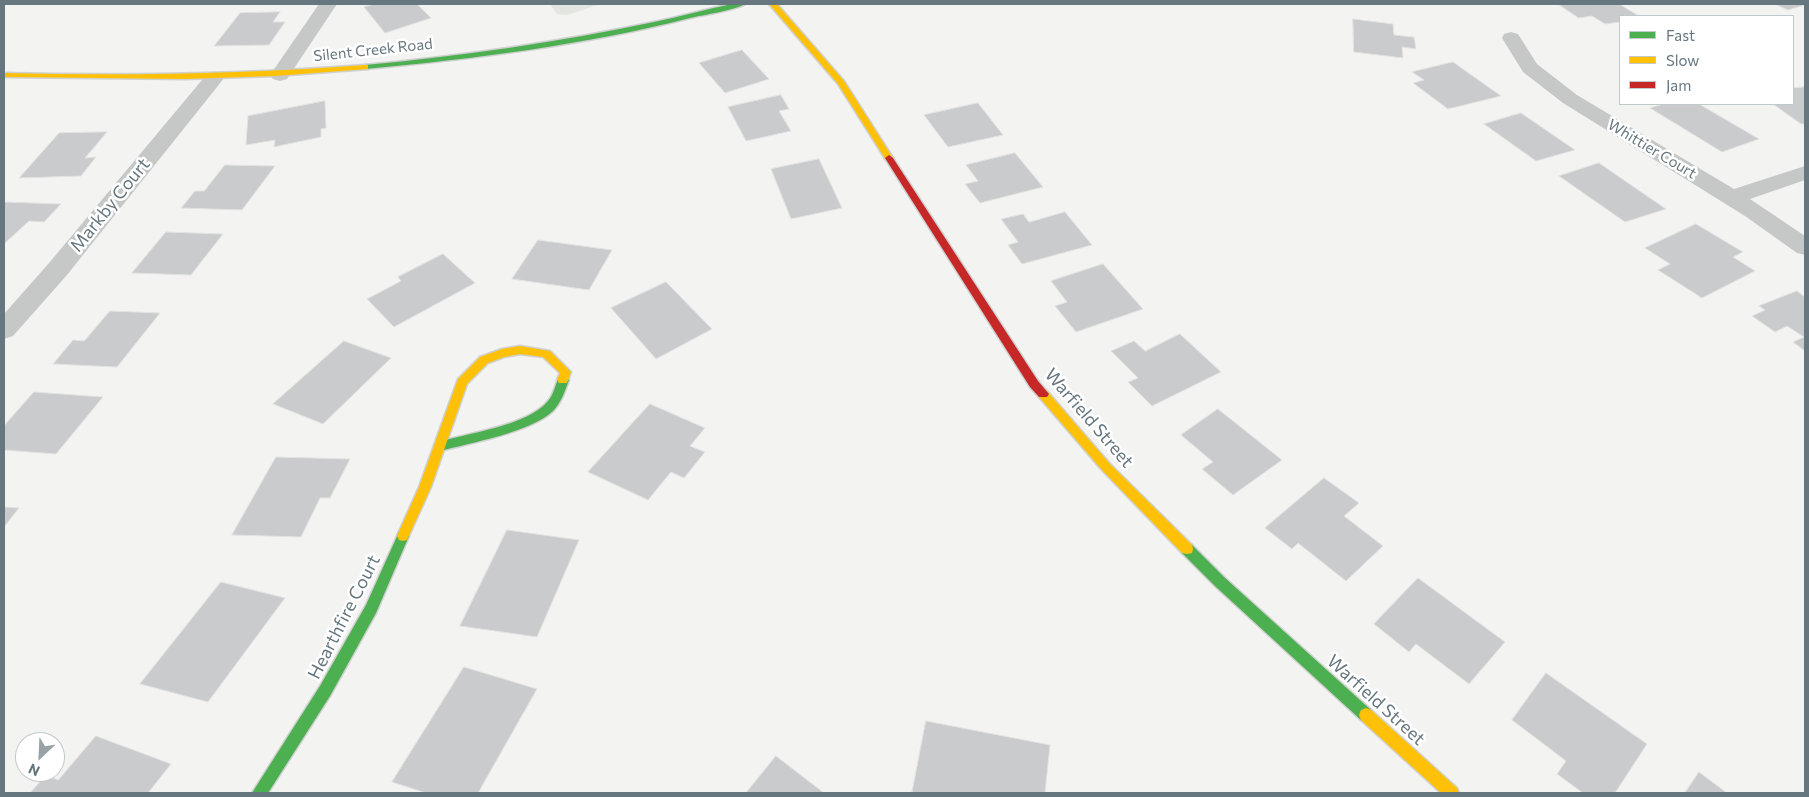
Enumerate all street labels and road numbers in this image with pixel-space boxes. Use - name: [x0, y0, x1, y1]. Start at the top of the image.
- street label: Silent Creek Road: [312, 35, 434, 65]
- street label: Whittier Court: [1604, 115, 1700, 183]
- street label: Markby Court: [66, 154, 154, 256]
- street label: Warfield Street: [1040, 364, 1138, 472]
- street label: Hearthfire Court: [303, 551, 385, 683]
- street label: Warfield Street: [1322, 650, 1430, 750]

